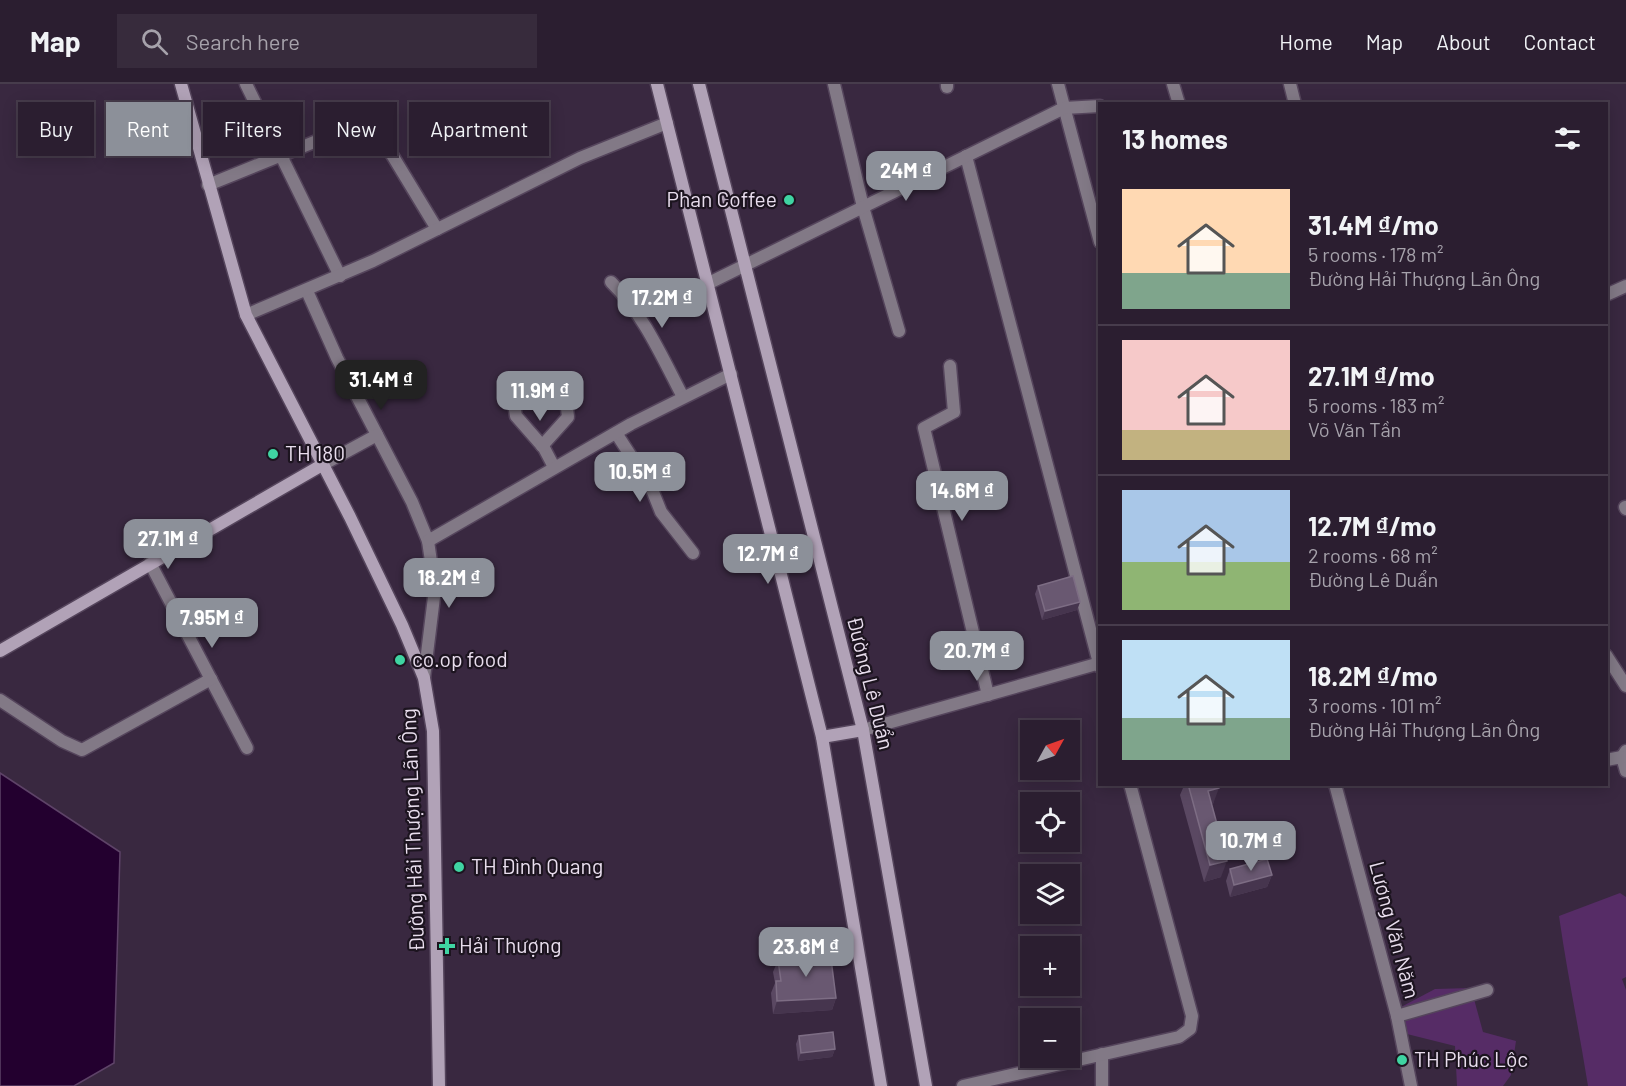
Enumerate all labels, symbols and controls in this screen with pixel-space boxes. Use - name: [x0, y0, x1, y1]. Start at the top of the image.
- search box: [117, 14, 537, 68]
- text: Map: [30, 24, 81, 58]
- icon: search: [138, 25, 171, 58]
- text: Search here: [186, 28, 300, 54]
- text: Home: [1279, 29, 1333, 54]
- text: Map: [1366, 29, 1403, 54]
- text: About: [1436, 29, 1491, 54]
- text: Contact: [1524, 29, 1596, 54]
- chip: Buy: [18, 102, 94, 156]
- chip: Rent: [106, 102, 191, 156]
- chip: Filters: [203, 102, 303, 156]
- chip: New: [315, 102, 397, 156]
- chip: Apartment: [409, 102, 549, 156]
- icon: filters: [1551, 122, 1584, 155]
- text: 13 homes: [1122, 123, 1228, 154]
- pin: 24M ₫: [864, 151, 948, 202]
- text: 24M ₫: [880, 158, 932, 182]
- place label: Phan Coffee: [667, 186, 777, 211]
- marker: Phan Coffee: [782, 193, 796, 207]
- text: 31.4M ₫/mo: [1308, 209, 1439, 240]
- icon: home: [1170, 213, 1242, 285]
- text: 5 rooms · 178 m²: [1308, 242, 1444, 266]
- text: Đường Hải Thượng Lãn Ông: [1308, 266, 1540, 290]
- pin: 17.2M ₫: [607, 278, 717, 329]
- text: 17.2M ₫: [632, 285, 692, 309]
- pin: 31.4M ₫: [326, 360, 436, 411]
- text: 27.1M ₫/mo: [1308, 360, 1435, 391]
- icon: home: [1170, 364, 1242, 436]
- text: 31.4M ₫: [349, 367, 413, 391]
- pin: 11.9M ₫: [485, 371, 595, 422]
- text: 11.9M ₫: [511, 378, 569, 402]
- text: 5 rooms · 183 m²: [1308, 393, 1444, 417]
- text: Võ Văn Tần: [1308, 417, 1401, 441]
- place label: TH 180: [285, 440, 345, 465]
- marker: TH 180: [266, 447, 280, 461]
- pin: 10.5M ₫: [585, 452, 695, 503]
- text: 10.5M ₫: [608, 459, 672, 483]
- pin: 14.6M ₫: [907, 471, 1017, 522]
- text: 14.6M ₫: [930, 478, 994, 502]
- text: 12.7M ₫/mo: [1308, 510, 1436, 541]
- icon: home: [1170, 514, 1242, 586]
- pin: 27.1M ₫: [113, 519, 223, 570]
- text: 27.1M ₫: [138, 526, 198, 550]
- pin: 12.7M ₫: [713, 534, 823, 585]
- text: 12.7M ₫: [737, 541, 799, 565]
- text: 2 rooms · 68 m²: [1308, 543, 1438, 567]
- pin: 18.2M ₫: [394, 558, 504, 609]
- text: 18.2M ₫: [417, 565, 481, 589]
- text: Đường Lê Duẩn: [1308, 567, 1438, 591]
- pin: 7.95M ₫: [157, 598, 267, 649]
- text: 7.95M ₫: [180, 605, 244, 629]
- street label: Đường Lê Duẩn: [843, 613, 900, 752]
- pin: 20.7M ₫: [922, 631, 1032, 682]
- text: 20.7M ₫: [944, 638, 1010, 662]
- place label: co.op food: [412, 646, 508, 671]
- marker: co.op food: [393, 653, 407, 667]
- text: 18.2M ₫/mo: [1308, 660, 1438, 691]
- icon: home: [1170, 664, 1242, 736]
- text: 3 rooms · 101 m²: [1308, 693, 1441, 717]
- street label: Đường Hải Thượng Lãn Ông: [395, 708, 428, 952]
- text: Đường Hải Thượng Lãn Ông: [1308, 717, 1540, 741]
- north arrow: [1020, 720, 1080, 780]
- map controls: [1020, 720, 1080, 1068]
- button: locate: [1020, 792, 1080, 852]
- pin: 10.7M ₫: [1196, 821, 1306, 872]
- text: 10.7M ₫: [1220, 828, 1282, 852]
- place label: TH Đình Quang: [471, 853, 603, 878]
- street label: Lương Văn Năm: [1365, 858, 1426, 1001]
- marker: TH Đình Quang: [452, 860, 466, 874]
- button: layers: [1020, 864, 1080, 924]
- pin: 23.8M ₫: [751, 927, 861, 978]
- place label: Hải Thượng: [459, 932, 561, 957]
- text: 23.8M ₫: [773, 934, 839, 958]
- button: +: [1020, 936, 1080, 996]
- marker: Hải Thượng: [440, 939, 454, 953]
- button: −: [1020, 1008, 1080, 1068]
- place label: TH Phúc Lộc: [1414, 1046, 1528, 1071]
- marker: TH Phúc Lộc: [1395, 1053, 1409, 1067]

